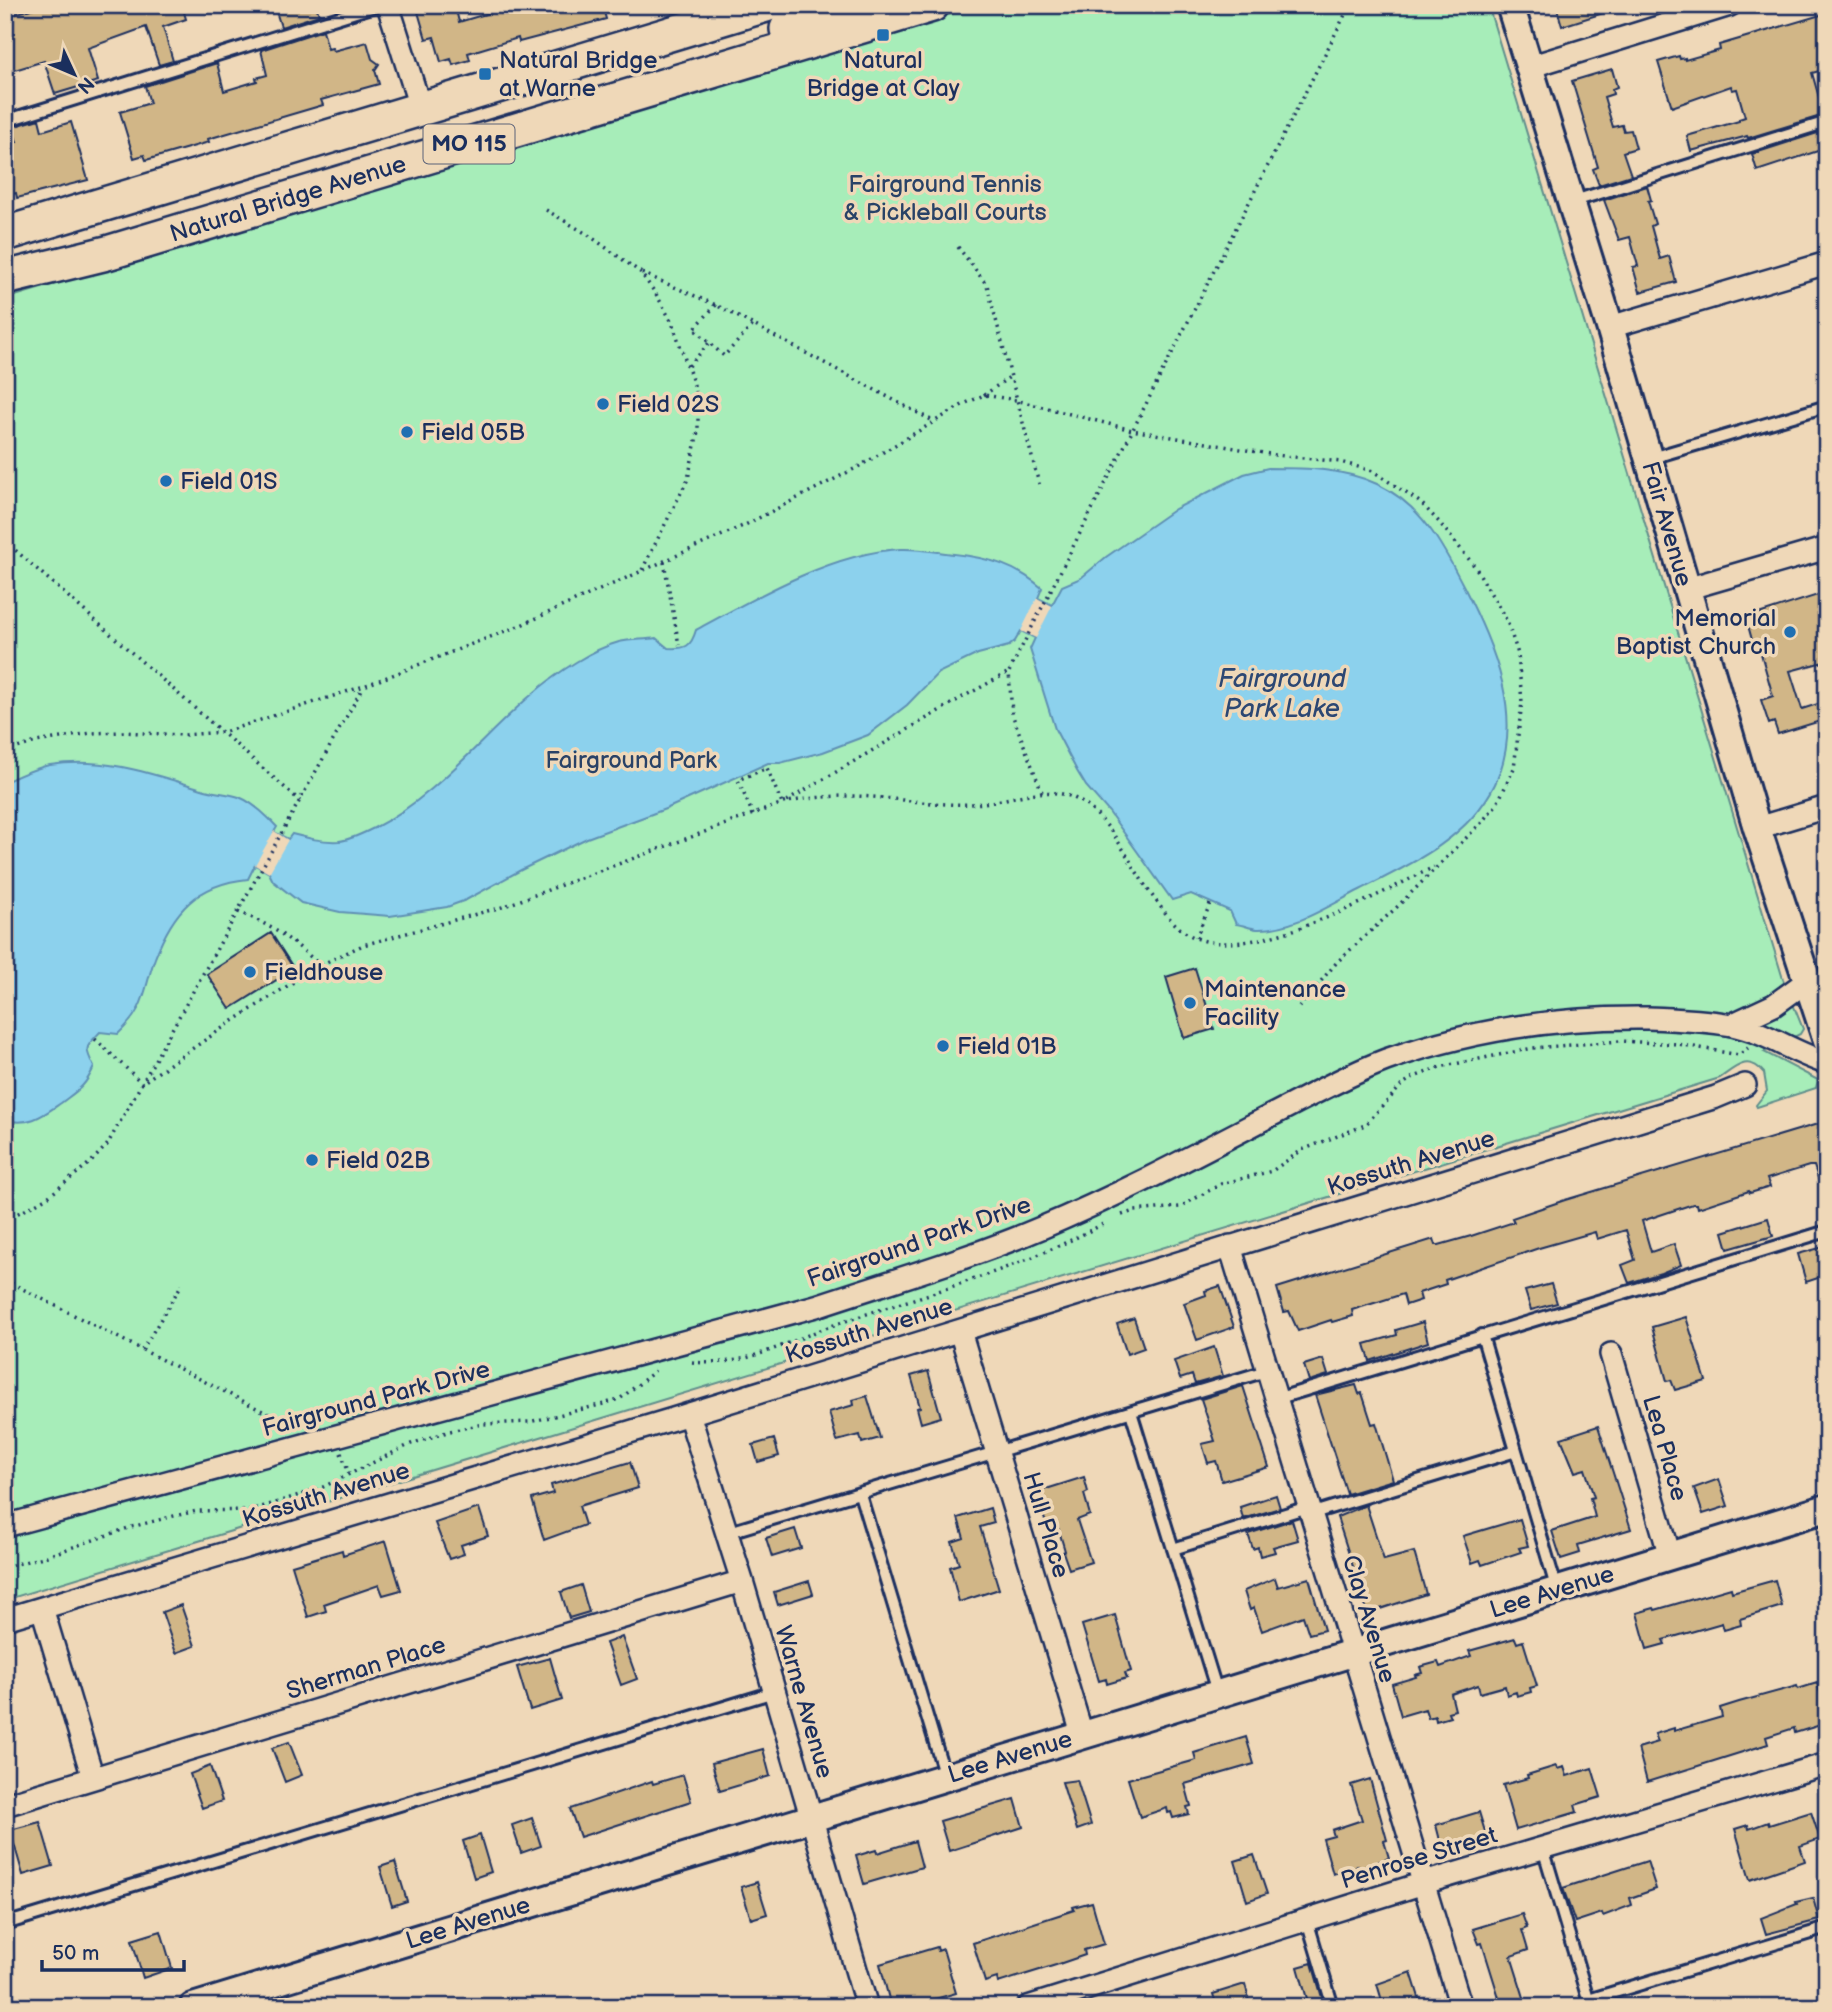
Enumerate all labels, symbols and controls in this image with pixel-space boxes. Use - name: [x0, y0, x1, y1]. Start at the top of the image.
- marker: Natural Bridge at Clay: [875, 27, 891, 43]
- north arrow: [38, 38, 108, 108]
- place label: Natural Bridge at Warne: [499, 46, 657, 103]
- place label: Natural Bridge at Clay: [806, 46, 960, 103]
- marker: Natural Bridge at Warne: [477, 66, 493, 82]
- text: N: [72, 72, 98, 98]
- road number: MO 115: [424, 125, 514, 164]
- street label: Natural Bridge Avenue: [166, 149, 410, 249]
- park label: Fairground Tennis & Pickleball Courts: [843, 170, 1047, 227]
- place label: Field 02S: [617, 390, 719, 419]
- marker: Field 02S: [595, 396, 611, 412]
- place label: Field 05B: [421, 418, 525, 447]
- marker: Field 05B: [399, 424, 415, 440]
- street label: Fair Avenue: [1635, 458, 1699, 590]
- place label: Field 01S: [180, 467, 278, 496]
- marker: Field 01S: [158, 473, 174, 489]
- place label: Memorial Baptist Church: [1616, 604, 1776, 661]
- marker: Memorial Baptist Church: [1782, 624, 1798, 640]
- water label: Fairground Park Lake: [1218, 664, 1347, 725]
- park label: Fairground Park: [545, 746, 717, 775]
- place label: Fieldhouse: [264, 958, 383, 987]
- marker: Fieldhouse: [242, 964, 258, 980]
- place label: Maintenance Facility: [1204, 975, 1346, 1032]
- marker: Maintenance Facility: [1182, 995, 1198, 1011]
- place label: Field 01B: [957, 1032, 1056, 1061]
- marker: Field 01B: [935, 1038, 951, 1054]
- street label: Kossuth Avenue: [1324, 1124, 1498, 1202]
- place label: Field 02B: [326, 1146, 430, 1175]
- marker: Field 02B: [304, 1152, 320, 1168]
- street label: Fairground Park Drive: [803, 1190, 1035, 1294]
- street label: Kossuth Avenue: [782, 1292, 956, 1370]
- street label: Fairground Park Drive: [259, 1355, 493, 1443]
- street label: Lea Place: [1636, 1392, 1694, 1504]
- street label: Kossuth Avenue: [239, 1456, 413, 1534]
- street label: Hull Place: [1016, 1469, 1076, 1581]
- street label: Clay Avenue: [1336, 1552, 1402, 1686]
- street label: Lee Avenue: [1486, 1559, 1618, 1625]
- street label: Warne Avenue: [768, 1622, 840, 1782]
- street label: Sherman Place: [283, 1630, 449, 1706]
- street label: Lee Avenue: [944, 1724, 1076, 1790]
- street label: Penrose Street: [1337, 1820, 1501, 1896]
- street label: Lee Avenue: [402, 1890, 534, 1956]
- scale bar: [42, 1928, 184, 1972]
- text: 50 m: [52, 1941, 99, 1966]

